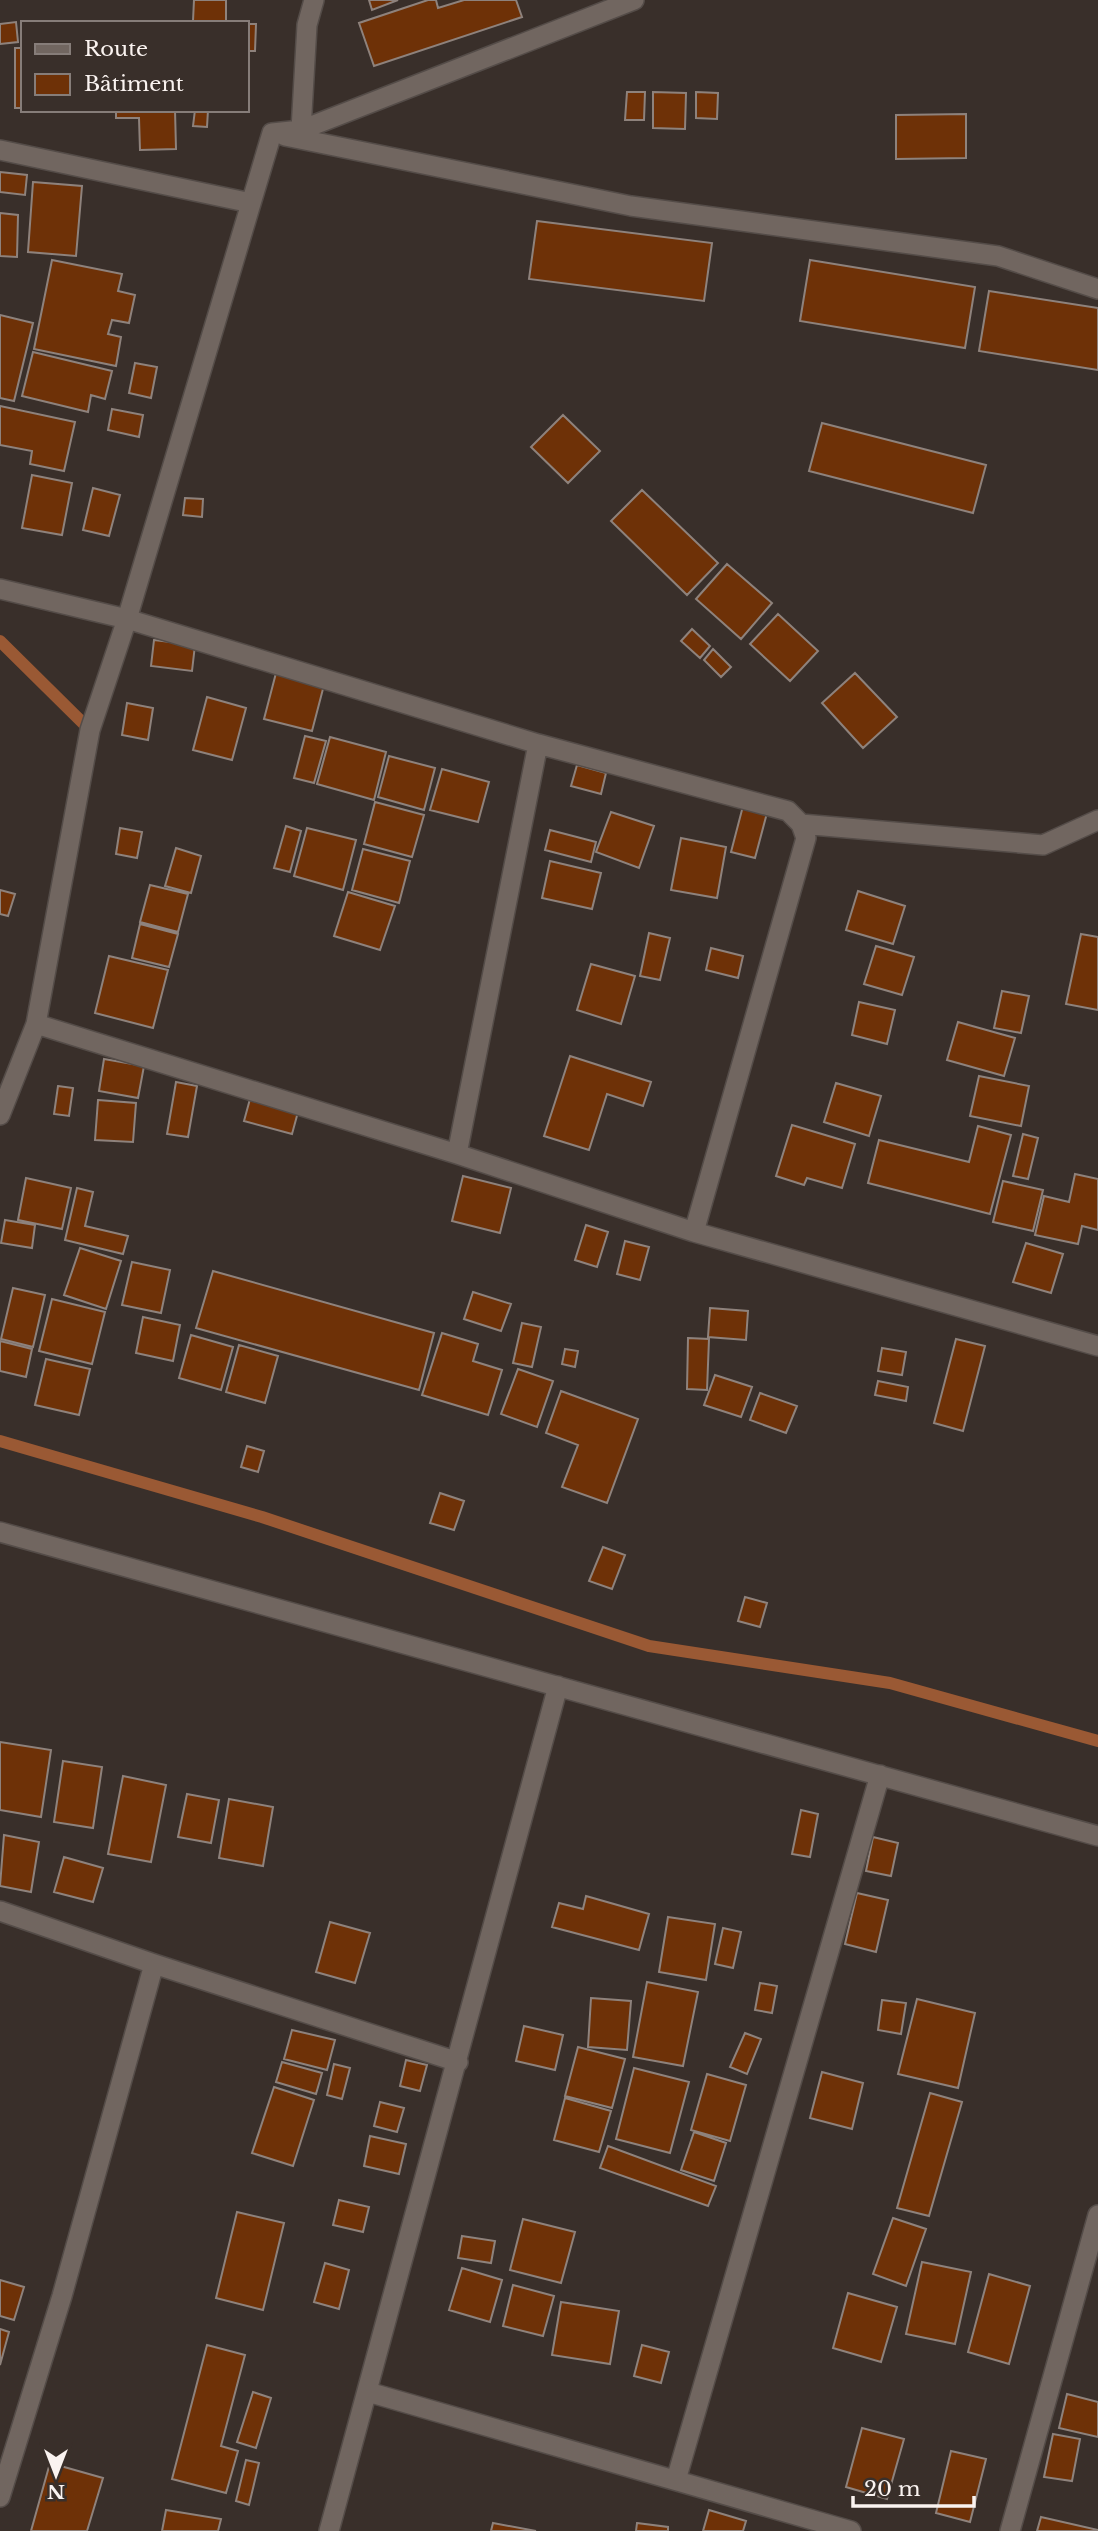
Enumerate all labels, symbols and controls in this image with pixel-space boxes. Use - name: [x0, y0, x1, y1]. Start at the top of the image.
- legend: [21, 21, 248, 112]
- text: Route: [84, 36, 148, 62]
- text: Bâtiment: [84, 71, 184, 97]
- north arrow: [21, 2440, 91, 2510]
- scale bar: [853, 2464, 974, 2508]
- text: 20 m: [864, 2476, 921, 2502]
- text: N: [47, 2480, 65, 2503]

